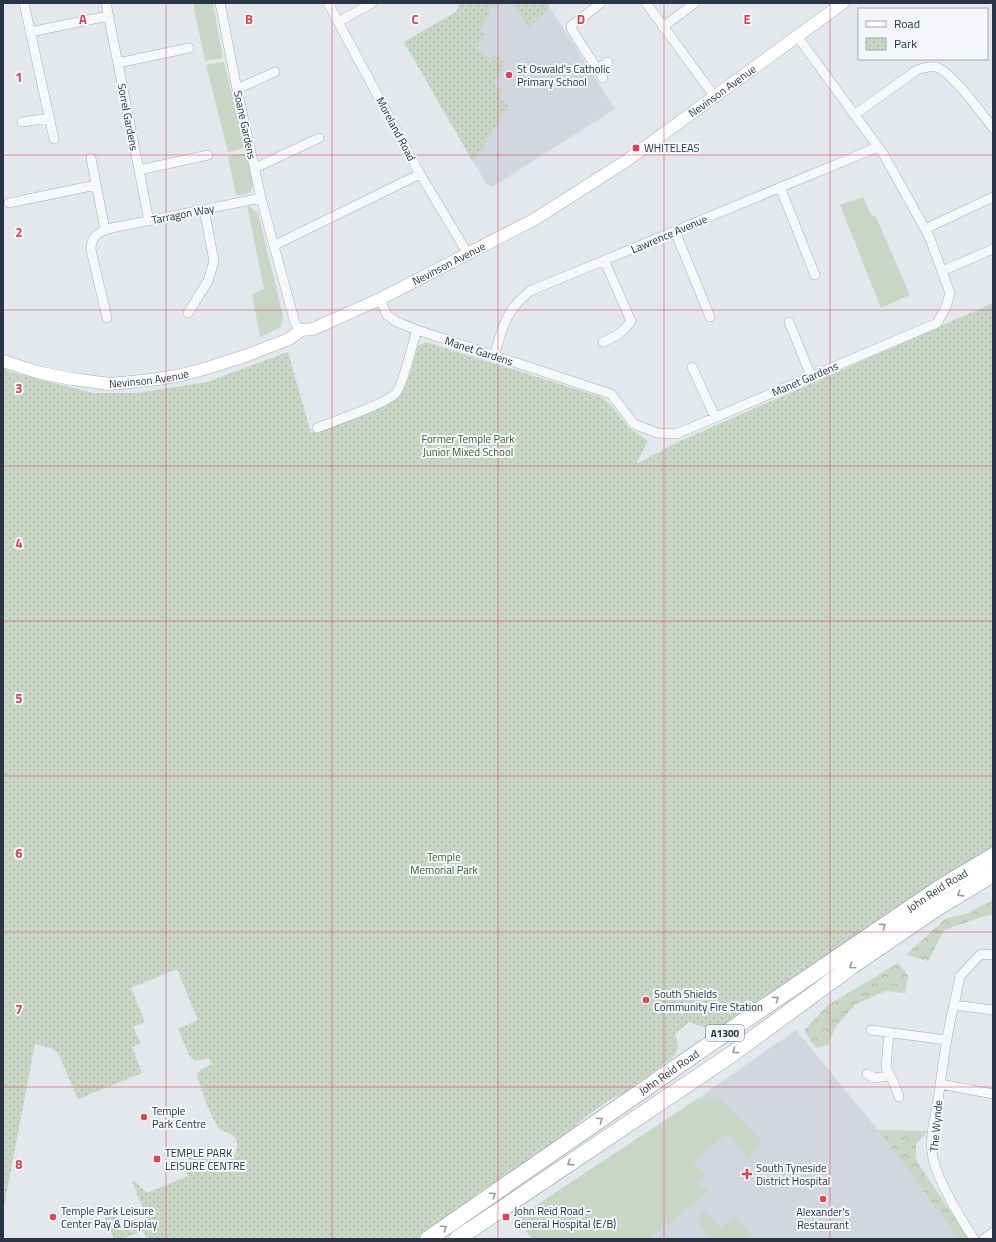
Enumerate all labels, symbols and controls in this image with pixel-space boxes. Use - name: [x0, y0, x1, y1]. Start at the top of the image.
- legend: [858, 8, 988, 60]
- text: A: [79, 9, 87, 29]
- text: B: [245, 9, 253, 29]
- text: C: [411, 9, 419, 29]
- text: D: [577, 9, 585, 29]
- text: E: [743, 9, 751, 29]
- text: Road: [894, 14, 920, 33]
- text: Park: [894, 34, 917, 53]
- place label: St Oswald's Catholic Primary School: [517, 61, 610, 90]
- street label: Nevinson Avenue: [685, 61, 760, 121]
- text: 1: [15, 67, 23, 87]
- marker: St Oswald's Catholic Primary School: [504, 70, 514, 80]
- street label: Sorrel Gardens: [114, 82, 142, 152]
- street label: Soane Gardens: [230, 89, 260, 161]
- street label: Moreland Road: [372, 94, 420, 164]
- place label: WHITELEAS: [644, 140, 700, 156]
- marker: WHITELEAS: [631, 143, 641, 153]
- street label: Tarragon Way: [150, 200, 216, 228]
- street label: Lawrence Avenue: [628, 211, 710, 257]
- text: 2: [15, 222, 23, 242]
- street label: Nevinson Avenue: [409, 238, 488, 289]
- street label: Manet Gardens: [443, 332, 515, 370]
- street label: Manet Gardens: [769, 358, 841, 400]
- street label: Nevinson Avenue: [108, 365, 191, 392]
- text: 3: [15, 378, 23, 398]
- park label: Former Temple Park Junior Mixed School: [421, 431, 515, 460]
- text: 4: [15, 533, 23, 553]
- text: 5: [15, 688, 23, 708]
- text: 6: [15, 843, 23, 863]
- park label: Temple Memorial Park: [410, 849, 478, 878]
- street label: John Reid Road: [903, 865, 971, 916]
- one-way arrow: [957, 889, 964, 897]
- one-way arrow: [879, 924, 886, 931]
- one-way arrow: [849, 961, 856, 968]
- place label: South Shields Community Fire Station: [654, 986, 763, 1015]
- marker: South Shields Community Fire Station: [641, 995, 651, 1005]
- one-way arrow: [772, 996, 779, 1004]
- text: 7: [15, 999, 23, 1019]
- road number: A1300: [706, 1025, 744, 1041]
- street label: John Reid Road: [636, 1046, 702, 1099]
- one-way arrow: [733, 1046, 740, 1053]
- street label: The Wynde: [926, 1099, 946, 1153]
- place label: Temple Park Centre: [152, 1103, 206, 1132]
- marker: Temple Park Centre: [139, 1112, 149, 1122]
- one-way arrow: [595, 1118, 602, 1125]
- place label: TEMPLE PARK LEISURE CENTRE: [165, 1145, 246, 1174]
- text: 8: [15, 1154, 23, 1174]
- marker: TEMPLE PARK LEISURE CENTRE: [152, 1154, 162, 1164]
- one-way arrow: [567, 1158, 574, 1166]
- place label: South Tyneside District Hospital: [756, 1160, 830, 1189]
- marker: South Tyneside District Hospital: [741, 1168, 753, 1180]
- one-way arrow: [488, 1193, 495, 1200]
- marker: Alexander's Restaurant: [818, 1194, 828, 1204]
- place label: Temple Park Leisure Center Pay & Display: [61, 1203, 158, 1232]
- place label: John Reid Road - General Hospital (E/B): [514, 1203, 616, 1232]
- place label: Alexander's Restaurant: [796, 1204, 850, 1233]
- marker: Temple Park Leisure Center Pay & Display: [48, 1212, 58, 1222]
- marker: John Reid Road - General Hospital (E/B): [501, 1212, 511, 1222]
- one-way arrow: [440, 1226, 447, 1233]

